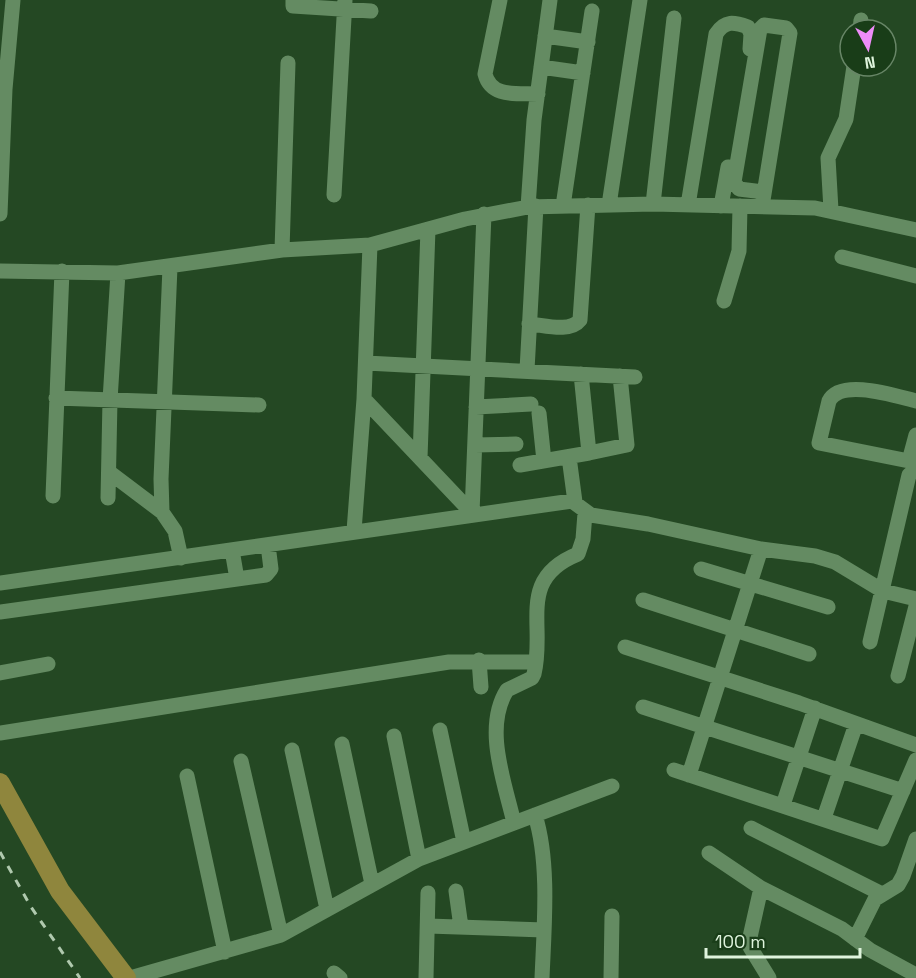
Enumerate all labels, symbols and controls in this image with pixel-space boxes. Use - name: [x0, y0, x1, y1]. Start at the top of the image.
- north arrow: [838, 18, 898, 78]
- text: N: [863, 51, 877, 74]
- scale bar: [706, 921, 860, 959]
- text: 100 m: [715, 930, 766, 953]

